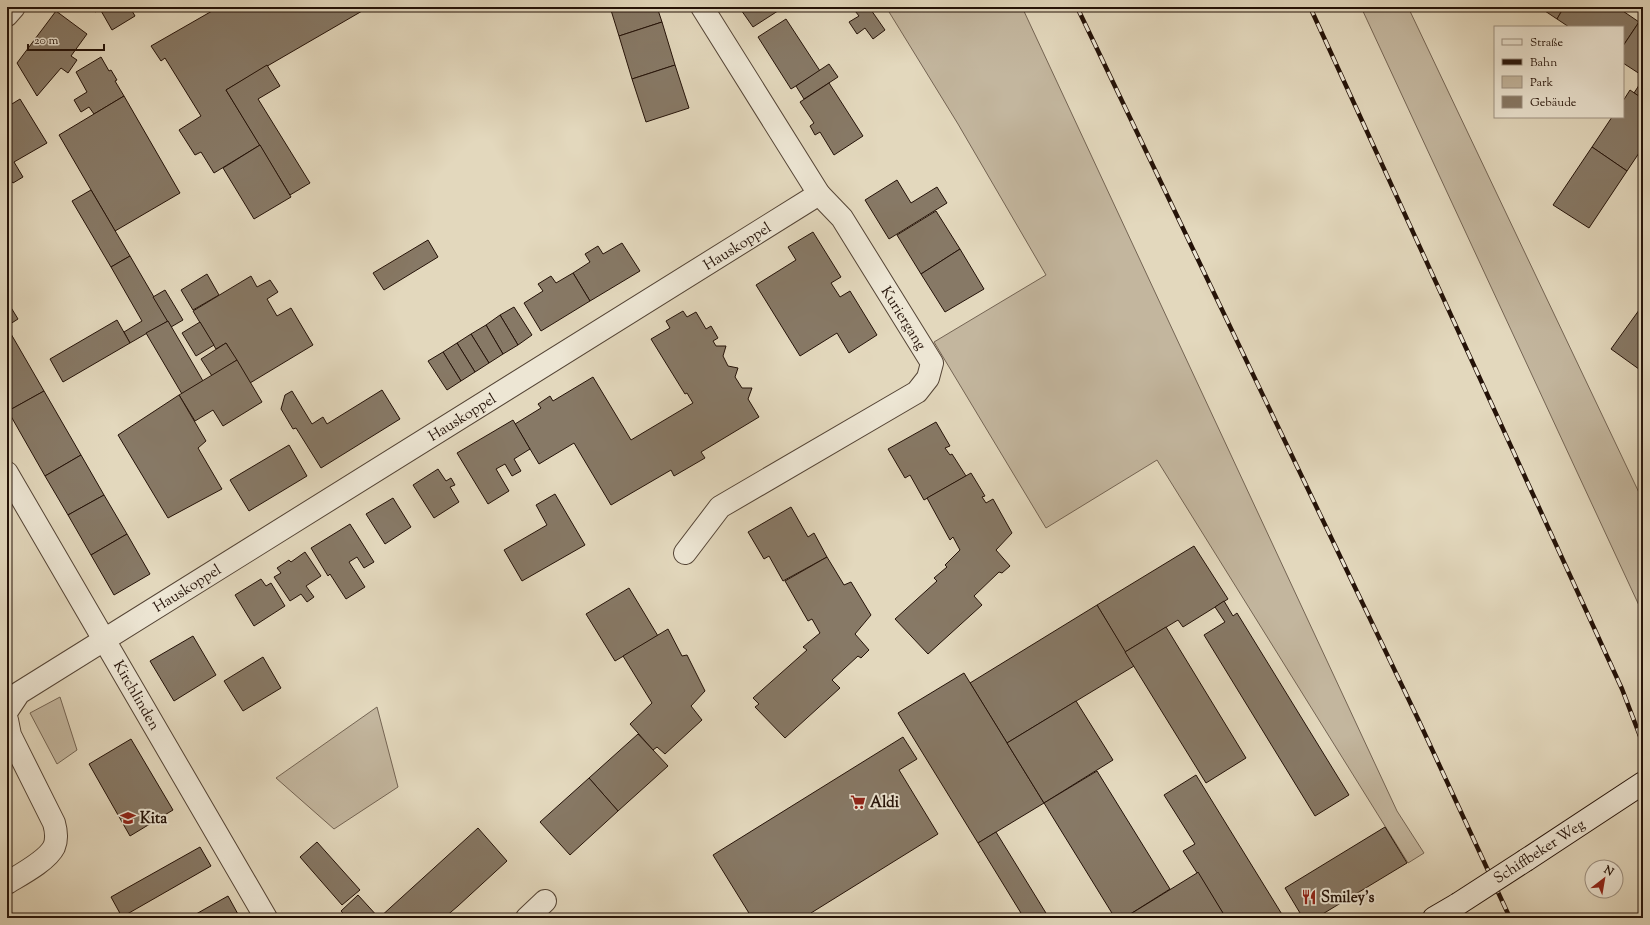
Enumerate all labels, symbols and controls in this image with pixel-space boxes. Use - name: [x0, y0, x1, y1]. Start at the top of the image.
- scale bar: [28, 26, 104, 52]
- legend: [1494, 26, 1624, 118]
- text: 20 m: [34, 32, 59, 50]
- text: Straße: [1530, 34, 1564, 52]
- text: Bahn: [1530, 54, 1557, 72]
- text: Park: [1530, 74, 1553, 92]
- text: Gebäude: [1530, 94, 1577, 112]
- street label: Hauskoppel: [700, 218, 776, 276]
- street label: Kuriergang: [875, 283, 931, 355]
- street label: Hauskoppel: [425, 389, 501, 447]
- street label: Hauskoppel: [150, 560, 226, 618]
- street label: Kirchlinden: [107, 657, 164, 735]
- supermarket icon: Aldi: [849, 793, 867, 811]
- place label: Aldi: [870, 793, 900, 814]
- school or university icon: Kita: [119, 809, 137, 827]
- place label: Kita: [140, 809, 167, 830]
- street label: Schiffbeker Weg: [1490, 815, 1590, 890]
- north arrow: [1584, 859, 1624, 899]
- text: N: [1600, 862, 1617, 881]
- restaurant icon: Smiley's: [1300, 888, 1318, 906]
- place label: Smiley's: [1321, 888, 1374, 909]

